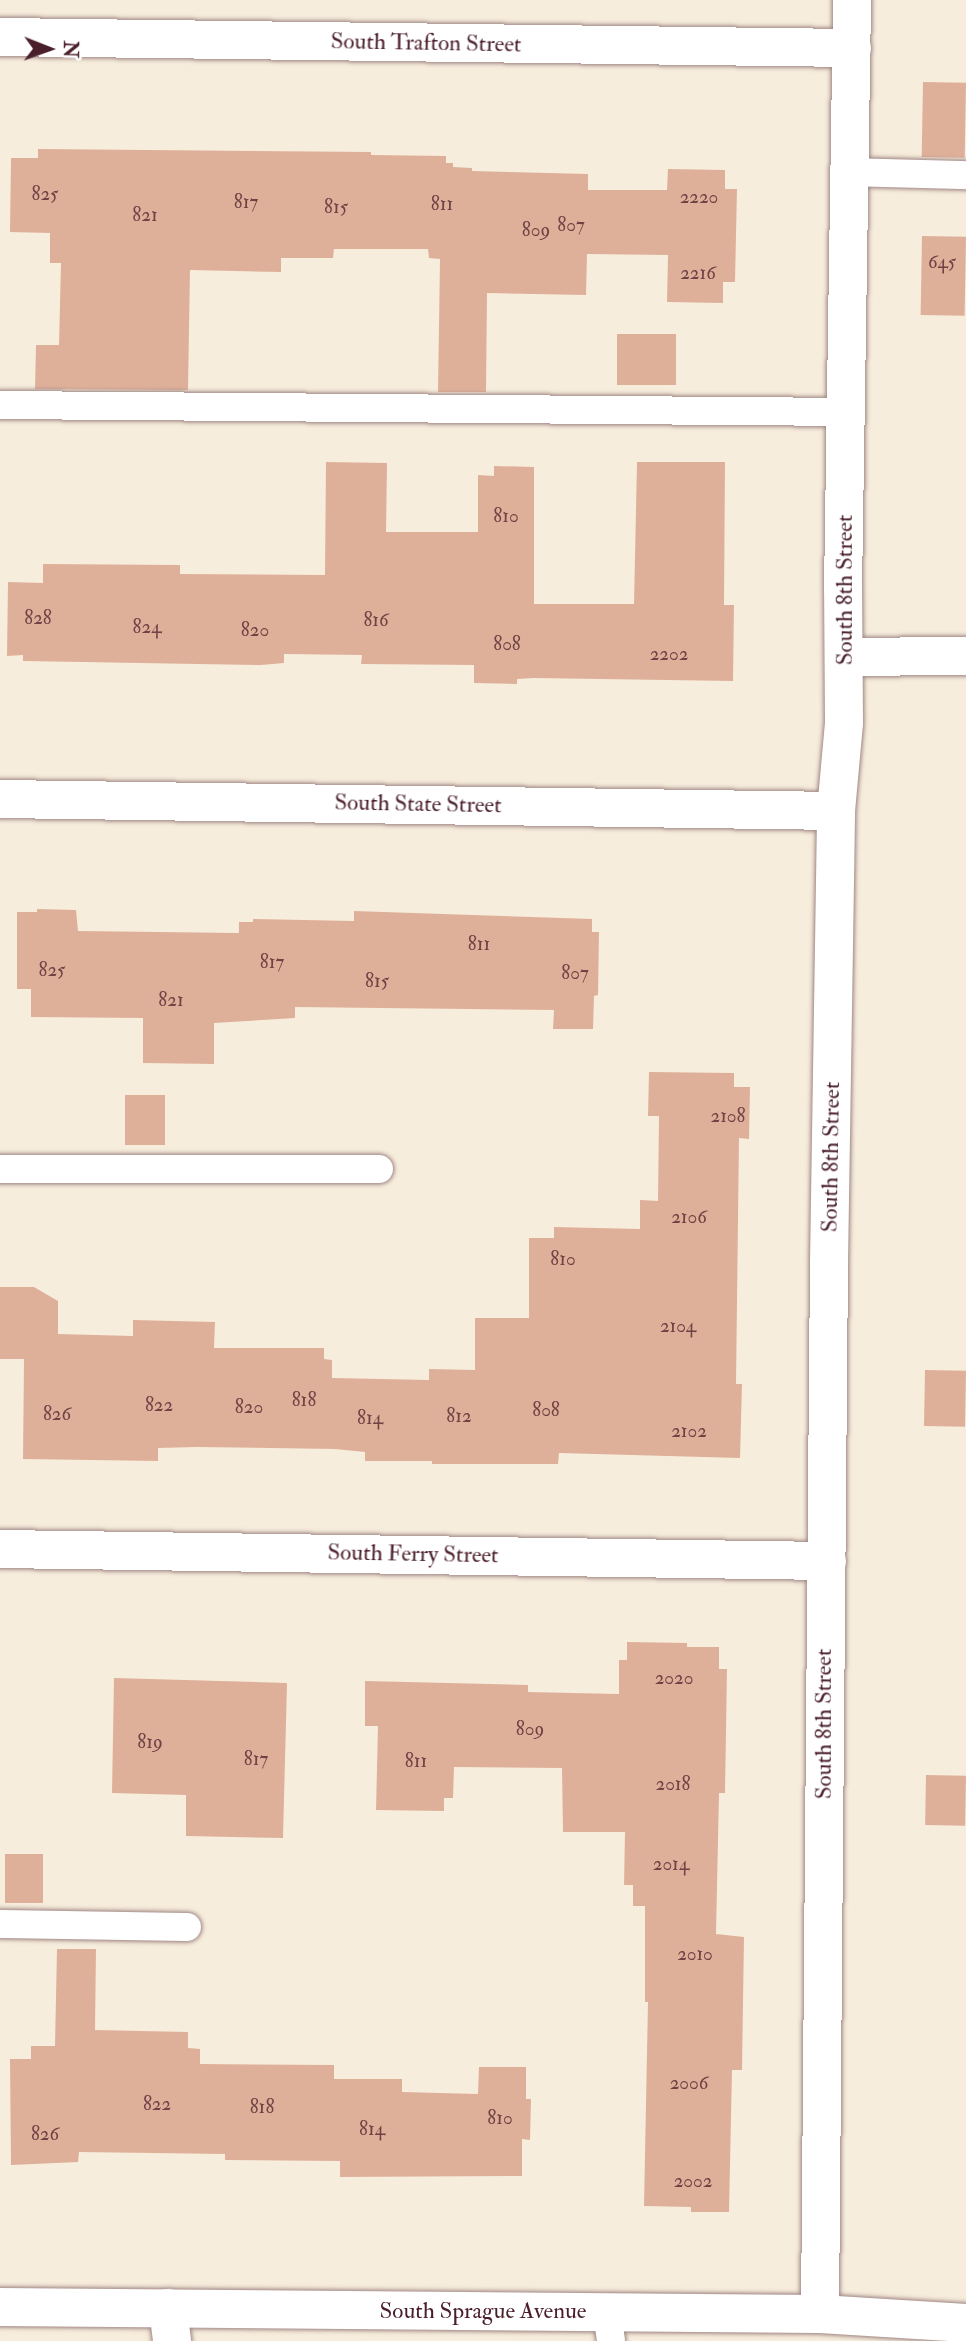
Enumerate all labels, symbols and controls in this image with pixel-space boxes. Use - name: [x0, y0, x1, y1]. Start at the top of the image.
- north arrow: [14, 14, 84, 84]
- street label: South Trafton Street: [330, 28, 522, 58]
- text: N: [58, 41, 82, 58]
- house number: 825: [32, 184, 58, 206]
- house number: 2220: [680, 187, 718, 209]
- house number: 817: [234, 192, 258, 214]
- house number: 811: [431, 194, 453, 216]
- house number: 815: [324, 197, 348, 219]
- house number: 821: [132, 205, 158, 227]
- house number: 807: [557, 215, 585, 237]
- house number: 809: [522, 220, 550, 242]
- house number: 645: [928, 252, 956, 274]
- house number: 2216: [680, 263, 716, 285]
- house number: 810: [493, 506, 519, 528]
- street label: South 8th Street: [831, 515, 859, 665]
- house number: 828: [24, 608, 52, 630]
- house number: 816: [363, 610, 389, 632]
- house number: 824: [133, 617, 161, 639]
- house number: 820: [241, 620, 269, 642]
- house number: 808: [493, 634, 521, 656]
- house number: 2202: [650, 644, 688, 666]
- street label: South State Street: [334, 789, 502, 819]
- house number: 811: [468, 934, 490, 956]
- house number: 817: [260, 952, 284, 974]
- house number: 825: [39, 960, 65, 982]
- house number: 807: [561, 963, 589, 985]
- house number: 815: [365, 971, 389, 993]
- house number: 821: [158, 990, 184, 1012]
- street label: South 8th Street: [816, 1081, 846, 1233]
- house number: 2108: [711, 1106, 745, 1128]
- house number: 2106: [671, 1207, 707, 1229]
- house number: 810: [550, 1249, 576, 1271]
- house number: 2104: [660, 1316, 696, 1338]
- house number: 818: [292, 1390, 316, 1412]
- house number: 822: [145, 1395, 173, 1417]
- house number: 820: [235, 1397, 263, 1419]
- house number: 808: [532, 1400, 560, 1422]
- house number: 826: [43, 1404, 71, 1426]
- house number: 812: [446, 1406, 472, 1428]
- house number: 814: [357, 1408, 383, 1430]
- house number: 2102: [671, 1421, 707, 1443]
- street label: South Ferry Street: [327, 1539, 499, 1569]
- street label: South 8th Street: [810, 1649, 838, 1799]
- house number: 2020: [655, 1668, 693, 1690]
- house number: 809: [516, 1719, 544, 1741]
- house number: 819: [137, 1732, 163, 1754]
- house number: 817: [244, 1749, 268, 1771]
- house number: 811: [405, 1751, 427, 1773]
- house number: 2018: [656, 1774, 690, 1796]
- house number: 2014: [653, 1854, 689, 1876]
- house number: 2010: [677, 1944, 713, 1966]
- house number: 2006: [670, 2073, 708, 2095]
- house number: 822: [143, 2094, 171, 2116]
- house number: 818: [250, 2097, 274, 2119]
- house number: 810: [487, 2108, 513, 2130]
- house number: 814: [359, 2119, 385, 2141]
- house number: 826: [31, 2124, 59, 2146]
- house number: 2002: [674, 2171, 712, 2193]
- street label: South Sprague Avenue: [380, 2297, 586, 2325]

